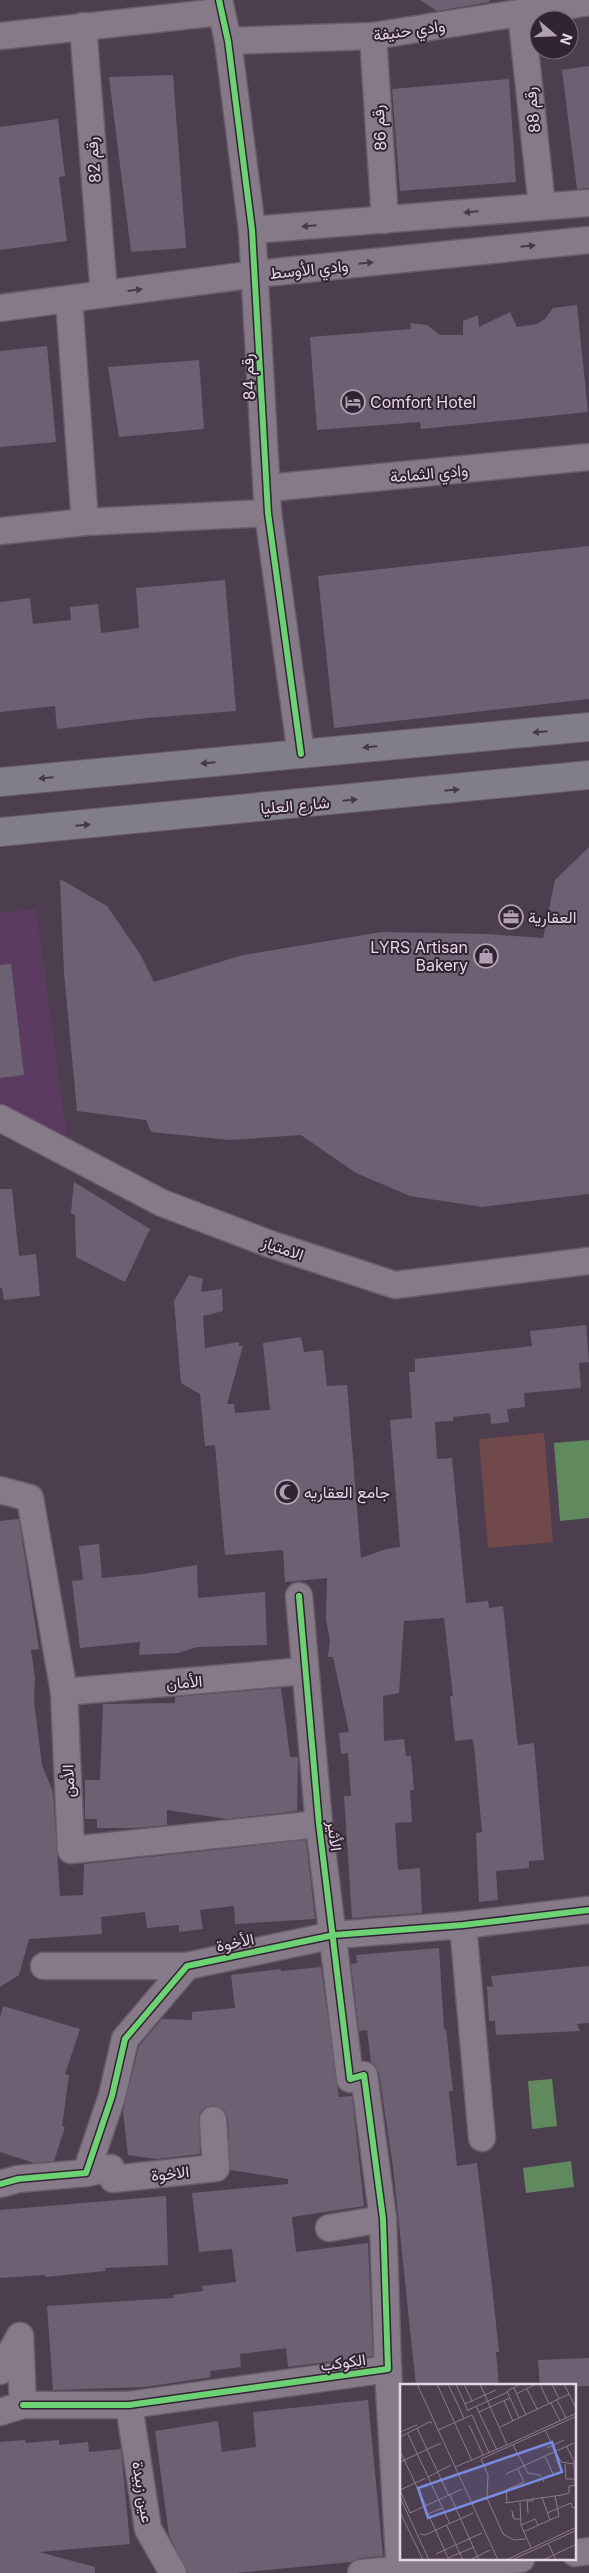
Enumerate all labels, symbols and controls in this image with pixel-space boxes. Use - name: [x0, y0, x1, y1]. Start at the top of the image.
- north arrow: [529, 10, 579, 60]
- street label: وادي حنيفة: [372, 15, 447, 49]
- text: N: [557, 32, 577, 47]
- street label: رقم 88: [520, 86, 545, 134]
- street label: رقم 86: [367, 104, 392, 152]
- street label: رقم 82: [81, 136, 106, 184]
- one-way arrow: [462, 209, 478, 217]
- one-way arrow: [300, 222, 316, 230]
- one-way arrow: [520, 242, 536, 250]
- street label: وادي الأوسط: [269, 255, 350, 287]
- one-way arrow: [358, 259, 374, 267]
- one-way arrow: [127, 286, 143, 294]
- street label: رقم 84: [237, 353, 260, 401]
- hotel icon: Comfort Hotel: [340, 389, 366, 415]
- place label: Comfort Hotel: [370, 392, 476, 412]
- street label: وادي الثمامة: [389, 460, 469, 490]
- one-way arrow: [532, 728, 548, 736]
- one-way arrow: [361, 744, 377, 752]
- one-way arrow: [200, 759, 216, 767]
- one-way arrow: [38, 774, 54, 782]
- one-way arrow: [444, 785, 460, 793]
- street label: شارع العليا: [260, 792, 331, 820]
- one-way arrow: [342, 796, 358, 804]
- one-way arrow: [76, 821, 92, 829]
- office icon: العقارية: [498, 904, 524, 930]
- place label: العقارية: [528, 907, 576, 928]
- place label: LYRS Artisan Bakery: [370, 937, 468, 975]
- shop icon: LYRS Artisan Bakery: [473, 943, 499, 969]
- street label: الامتياز: [258, 1231, 306, 1265]
- mosque icon: جامع العقاريه: [274, 1479, 300, 1505]
- place label: جامع العقاريه: [304, 1482, 390, 1504]
- street label: الأمان: [165, 1670, 203, 1694]
- street label: الأمن: [57, 1764, 80, 1798]
- street label: الأثير: [322, 1819, 347, 1852]
- street label: الأخوة: [214, 1928, 256, 1957]
- street label: الاخوة: [150, 2161, 190, 2186]
- street label: الكوكب: [319, 2349, 367, 2376]
- inset map: [400, 2384, 576, 2560]
- street label: عين زبيدة: [127, 2460, 158, 2524]

